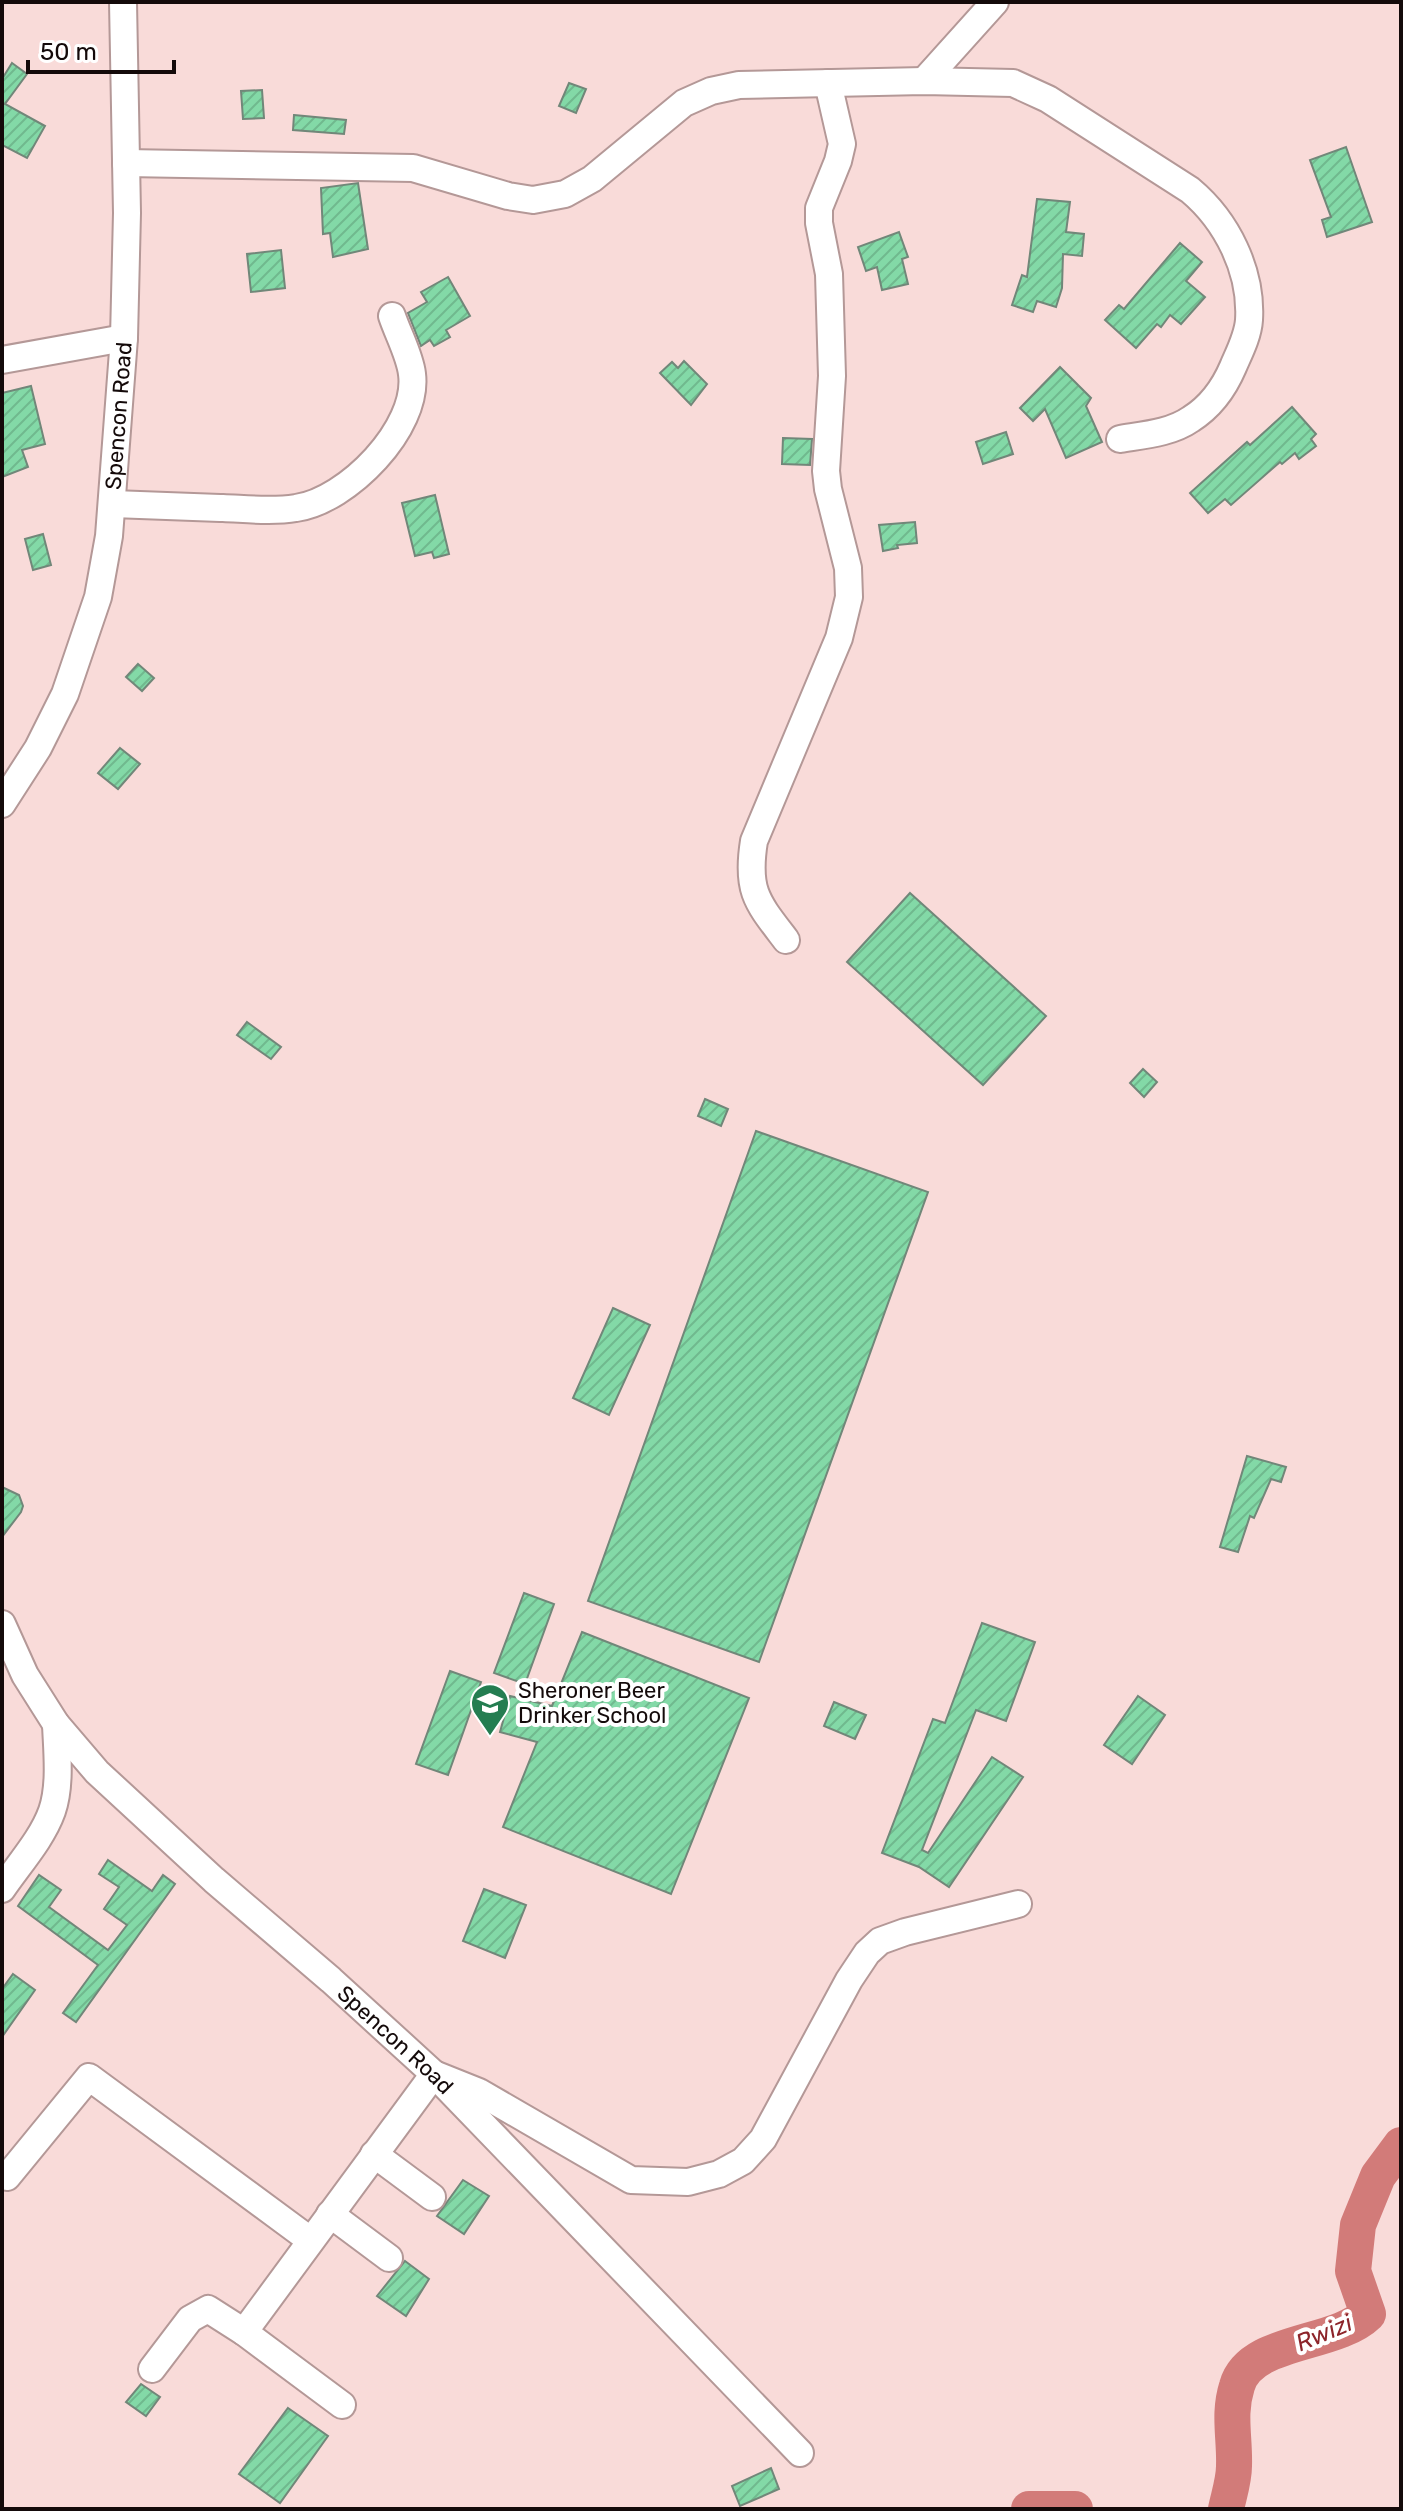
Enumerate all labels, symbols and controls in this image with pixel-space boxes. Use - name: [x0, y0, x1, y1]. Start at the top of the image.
- scale bar: [28, 24, 174, 74]
- text: 50 m: [40, 38, 97, 66]
- street label: Spencon Road: [100, 341, 138, 491]
- place label: Sheroner Beer Drinker School: [518, 1677, 666, 1729]
- school or university icon: Sheroner Beer Drinker School: [469, 1682, 511, 1737]
- street label: Spencon Road: [332, 1980, 459, 2100]
- water label: Rwizi: [1291, 2308, 1358, 2357]

